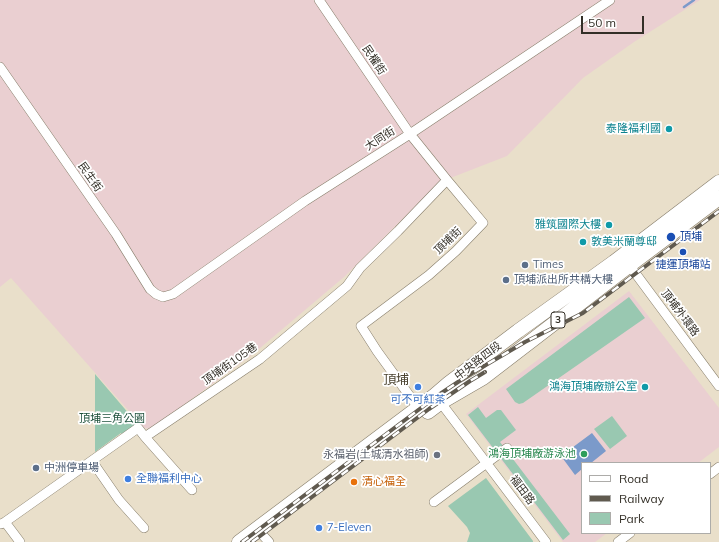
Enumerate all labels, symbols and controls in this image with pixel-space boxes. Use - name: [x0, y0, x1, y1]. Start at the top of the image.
- scale bar: [583, 8, 646, 34]
- text: 50 m: [588, 15, 616, 30]
- street label: 民權街: [359, 43, 389, 77]
- place label: 泰隆福利國: [606, 122, 661, 136]
- street label: 大同街: [363, 124, 397, 154]
- marker: 泰隆福利國: [664, 124, 674, 134]
- street label: 民生街: [75, 160, 105, 194]
- place label: 雅筑國際大樓: [535, 218, 601, 232]
- marker: 雅筑國際大樓: [604, 220, 614, 230]
- street label: 頂埔街: [432, 225, 464, 257]
- place label: 頂埔: [680, 230, 702, 244]
- marker: 頂埔: [665, 231, 677, 243]
- place label: 敦美米蘭尊邸: [591, 235, 657, 249]
- marker: 敦美米蘭尊邸: [578, 237, 588, 247]
- marker: 捷運頂埔站: [678, 247, 688, 257]
- place label: Times: [533, 258, 563, 272]
- place label: 捷運頂埔站: [656, 258, 710, 272]
- marker: Times: [520, 260, 530, 270]
- place label: 頂埔派出所共構大樓: [514, 273, 613, 287]
- marker: 頂埔派出所共構大樓: [501, 275, 511, 285]
- street label: 頂埔外環路: [658, 287, 702, 339]
- road number: 3: [551, 312, 565, 328]
- street label: 中央路四段: [452, 339, 504, 383]
- street label: 頂埔街105巷: [200, 340, 260, 388]
- district label: 頂埔: [383, 372, 409, 388]
- place label: 鴻海頂埔廠辦公室: [549, 380, 637, 394]
- marker: 可不可紅茶: [413, 382, 423, 392]
- marker: 鴻海頂埔廠辦公室: [640, 382, 650, 392]
- place label: 可不可紅茶: [391, 393, 445, 407]
- park label: 頂埔三角公園: [79, 412, 145, 426]
- place label: 鴻海頂埔廠游泳池: [488, 447, 576, 461]
- place label: 永福岩(土城清水祖師): [323, 448, 429, 462]
- marker: 鴻海頂埔廠游泳池: [579, 449, 589, 459]
- marker: 永福岩(土城清水祖師): [432, 450, 442, 460]
- place label: 中洲停車場: [44, 461, 99, 475]
- legend: [581, 462, 711, 534]
- marker: 中洲停車場: [31, 463, 41, 473]
- text: Road: [619, 471, 648, 486]
- place label: 全聯福利中心: [136, 472, 202, 486]
- street label: 福田路: [507, 473, 537, 507]
- marker: 全聯福利中心: [123, 474, 133, 484]
- place label: 清心福全: [362, 475, 406, 489]
- marker: 清心福全: [349, 477, 359, 487]
- text: Railway: [619, 491, 664, 506]
- text: Park: [619, 511, 644, 526]
- place label: 7-Eleven: [327, 521, 371, 535]
- marker: 7-Eleven: [314, 523, 324, 533]

